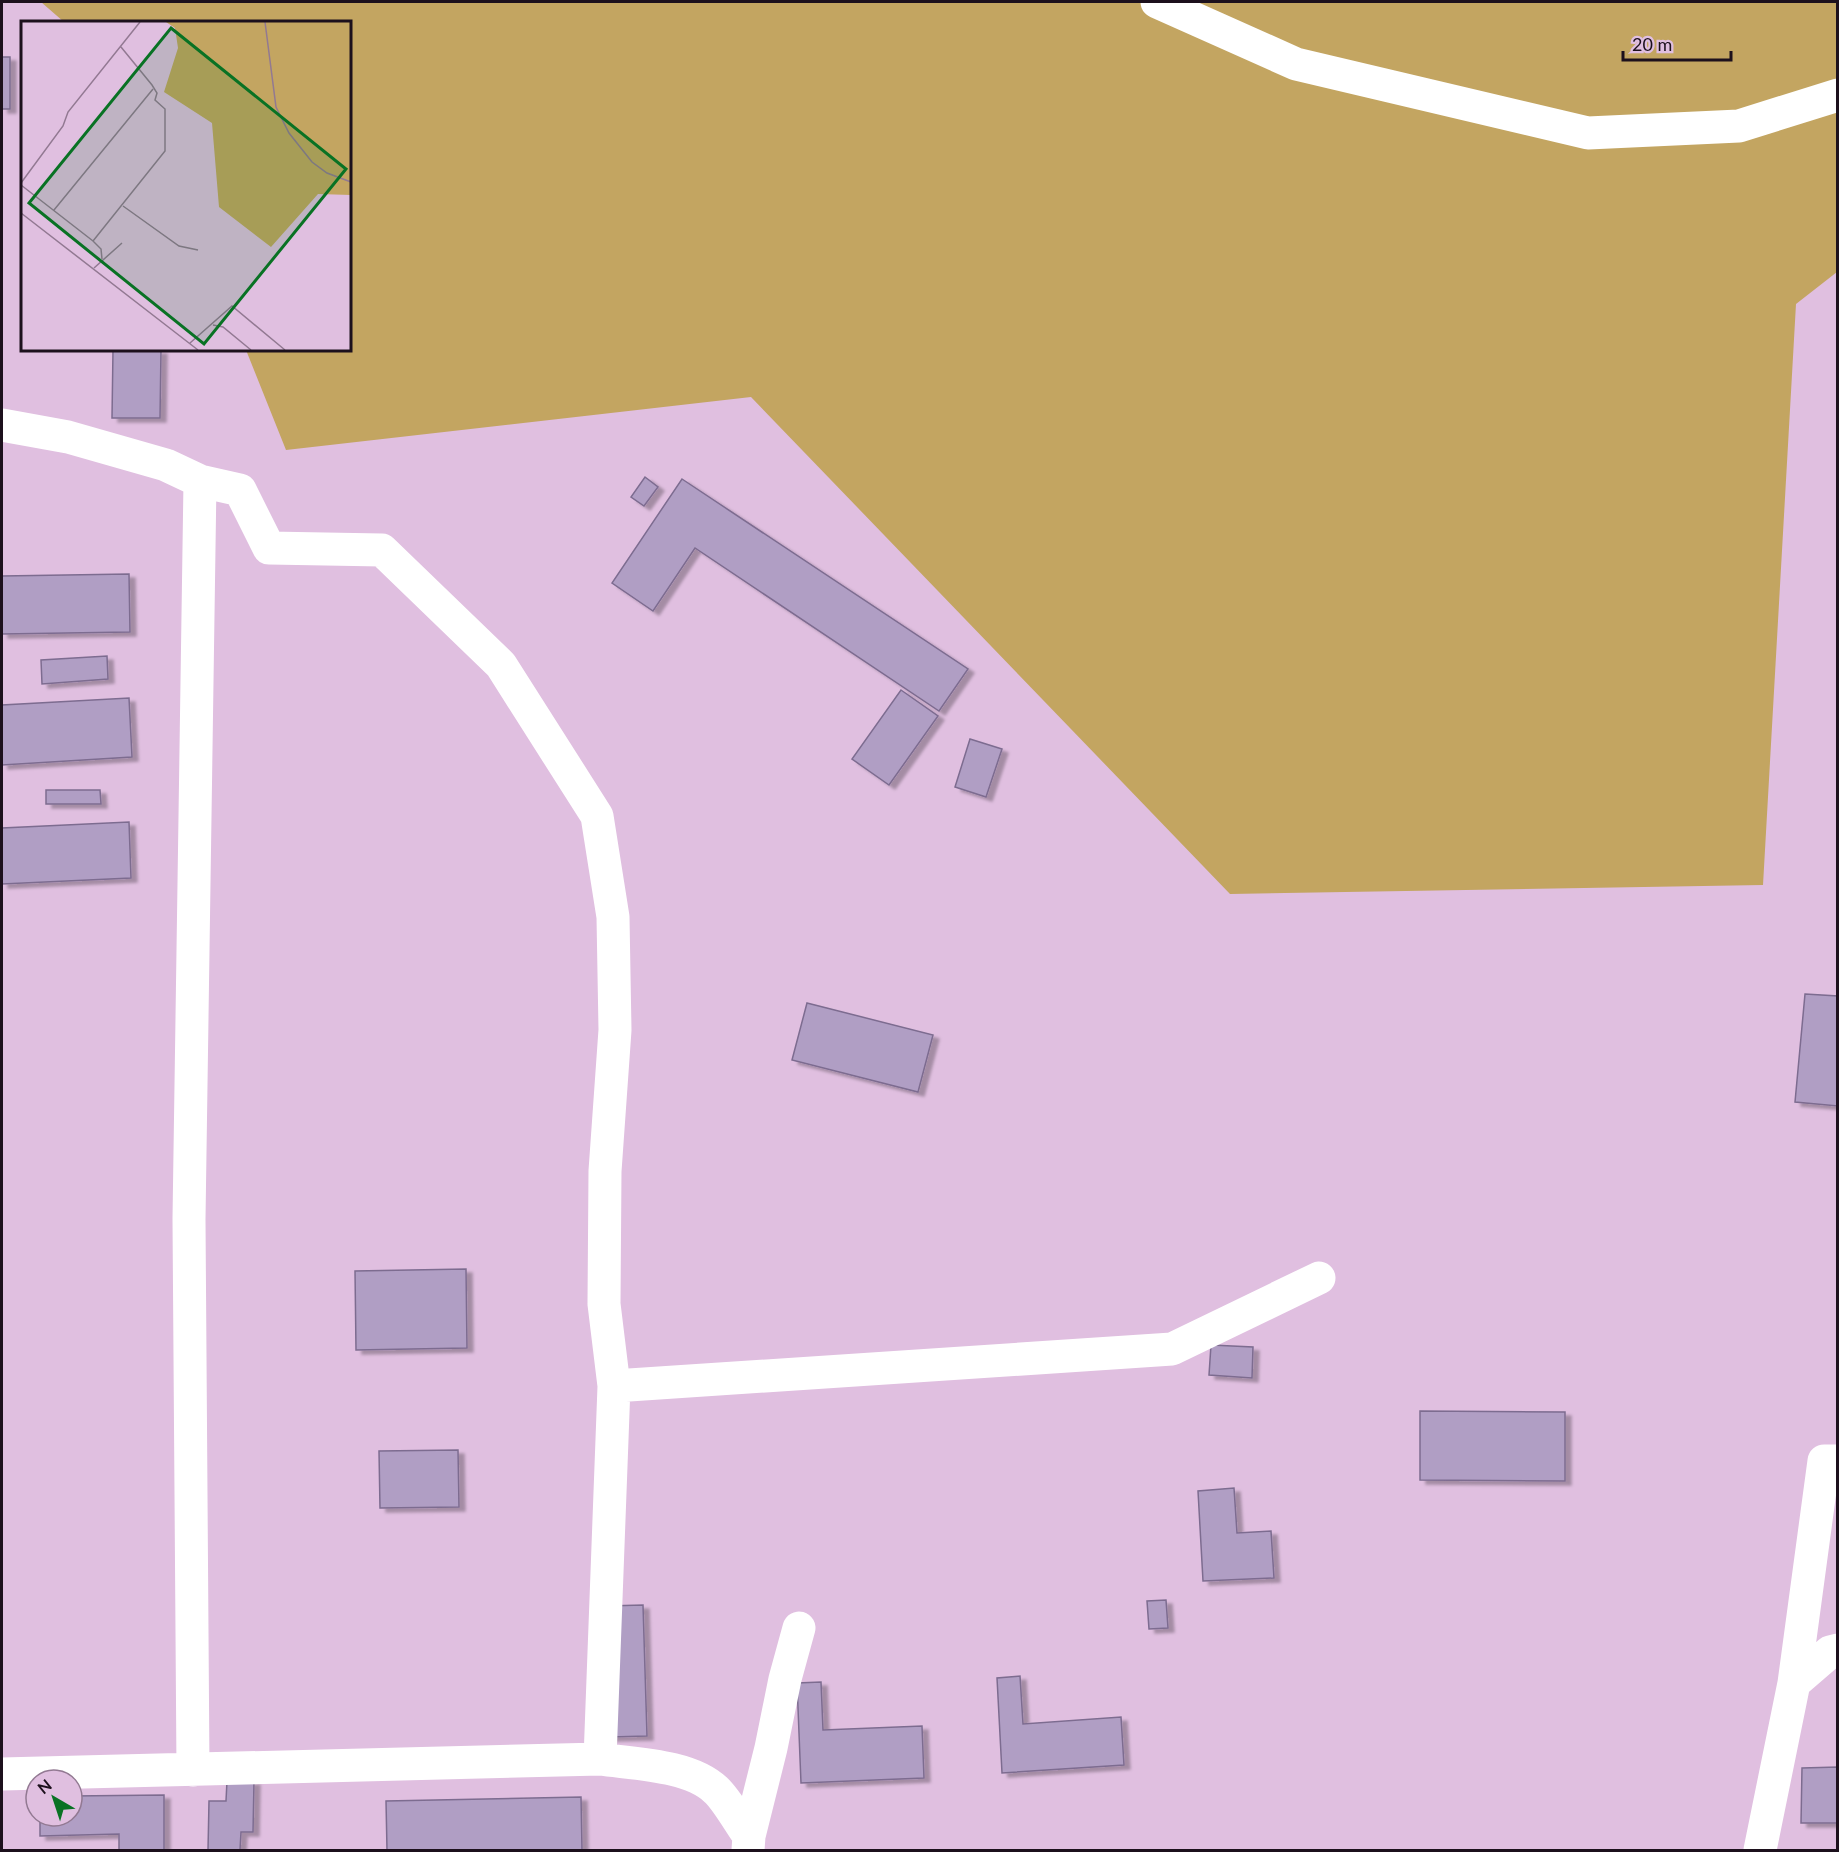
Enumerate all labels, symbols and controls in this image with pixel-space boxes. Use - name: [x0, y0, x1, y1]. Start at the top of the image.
- inset map: [21, 21, 351, 351]
- scale bar: [1623, 24, 1731, 62]
- text: 20 m: [1632, 33, 1672, 55]
- north arrow: [24, 1768, 84, 1828]
- text: N: [33, 1775, 55, 1797]

